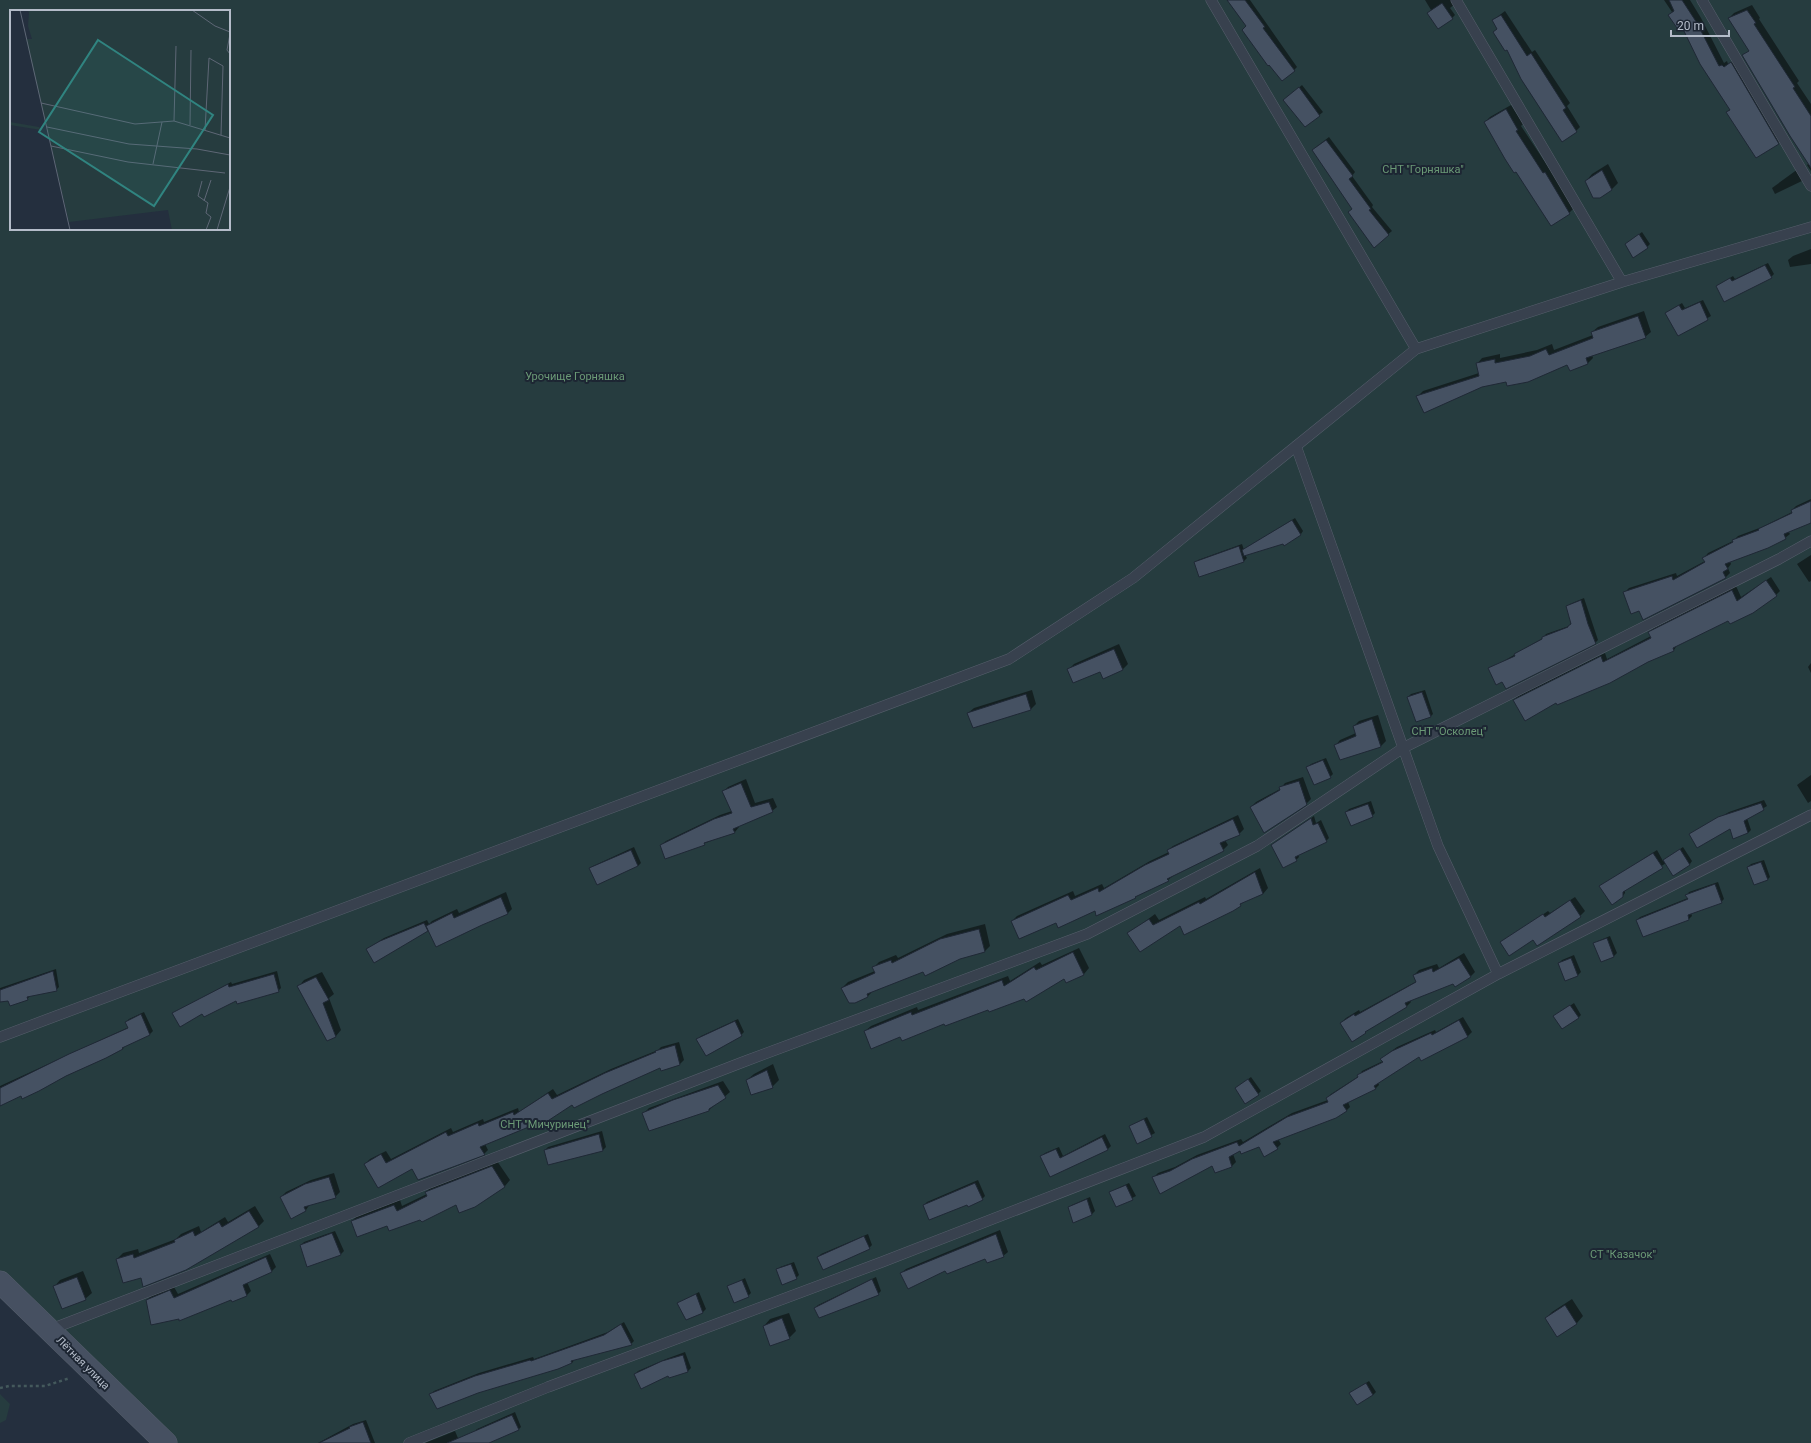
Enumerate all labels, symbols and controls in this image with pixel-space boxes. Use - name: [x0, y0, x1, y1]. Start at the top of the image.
- inset map: [10, 10, 230, 230]
- scale bar: [1671, 12, 1729, 38]
- text: 20 m: [1677, 19, 1704, 33]
- park label: СНТ "Горняшка": [1382, 163, 1464, 176]
- park label: Урочище Горняшка: [525, 370, 625, 383]
- park label: СНТ "Осколец": [1411, 725, 1487, 738]
- park label: СНТ "Мичуринец": [500, 1118, 590, 1131]
- park label: СТ "Казачок": [1590, 1248, 1656, 1261]
- street label: Лётная улица: [54, 1334, 112, 1392]

